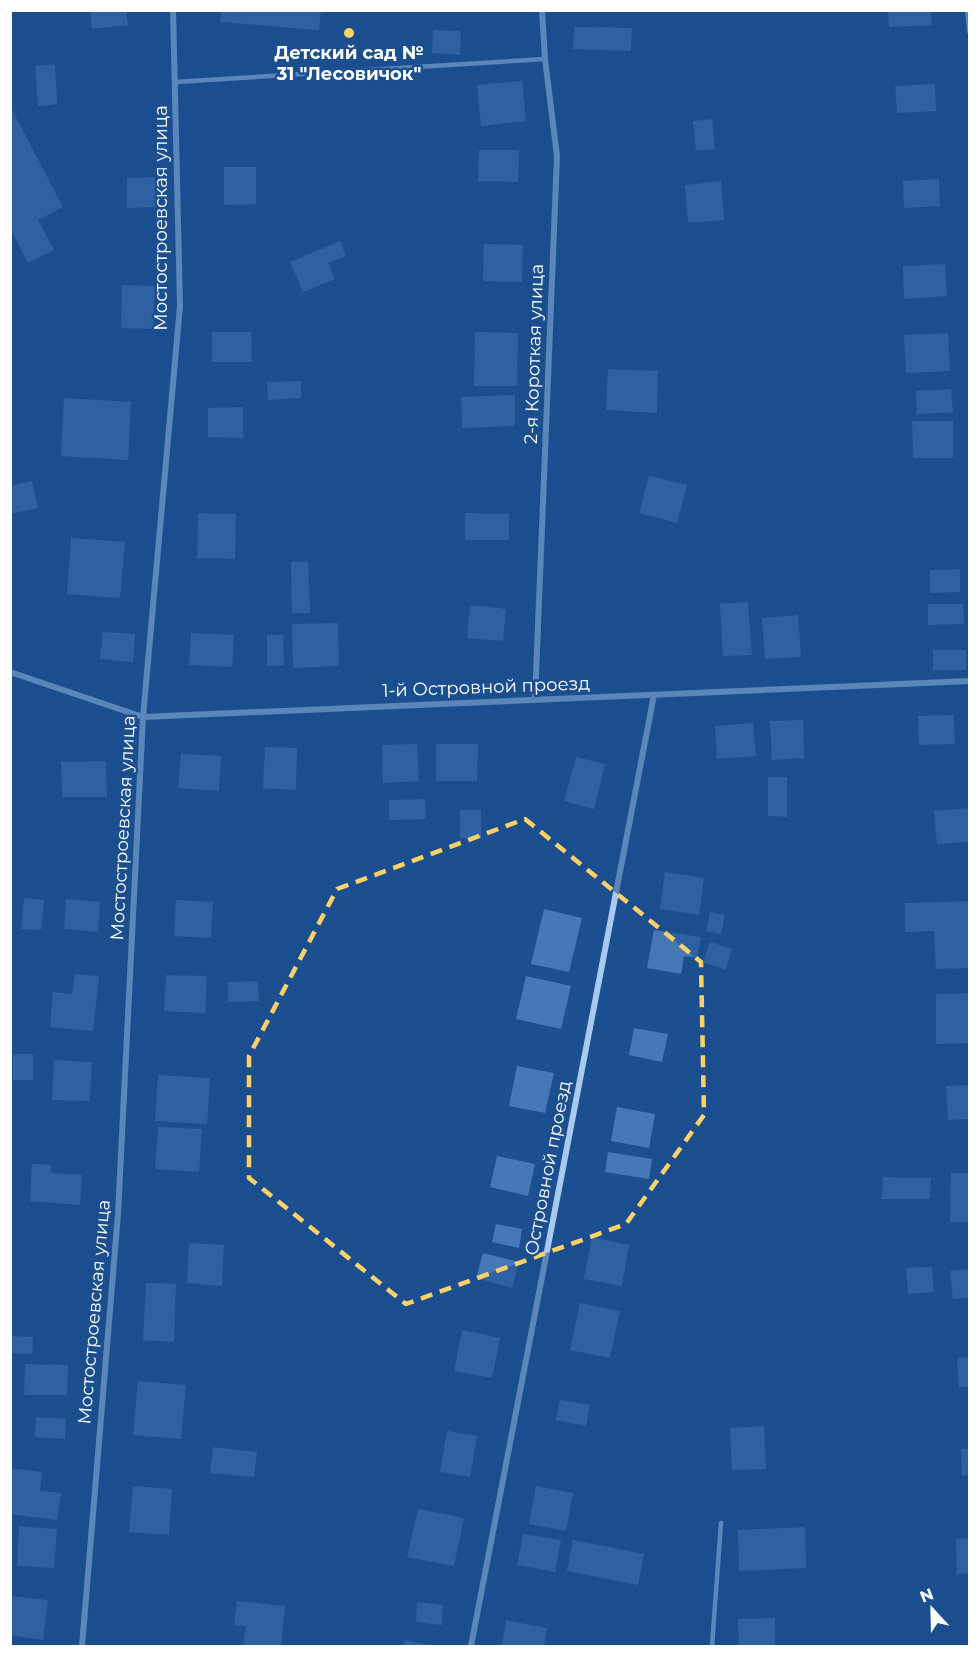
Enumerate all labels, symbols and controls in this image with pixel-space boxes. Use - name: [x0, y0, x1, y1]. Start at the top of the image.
- marker: Детский сад № 31 "Лесовичок": [342, 26, 356, 40]
- place label: Детский сад № 31 "Лесовичок": [274, 42, 424, 85]
- street label: Мостостроевская улица: [150, 105, 172, 331]
- street label: 2-я Короткая улица: [520, 264, 548, 444]
- street label: 1-й Островной проезд: [382, 672, 591, 702]
- street label: Мостостроевская улица: [106, 715, 140, 941]
- street label: Островной проезд: [520, 1078, 576, 1257]
- street label: Мостостроевская улица: [73, 1199, 115, 1425]
- north arrow: [902, 1579, 962, 1639]
- text: N: [917, 1584, 936, 1607]

